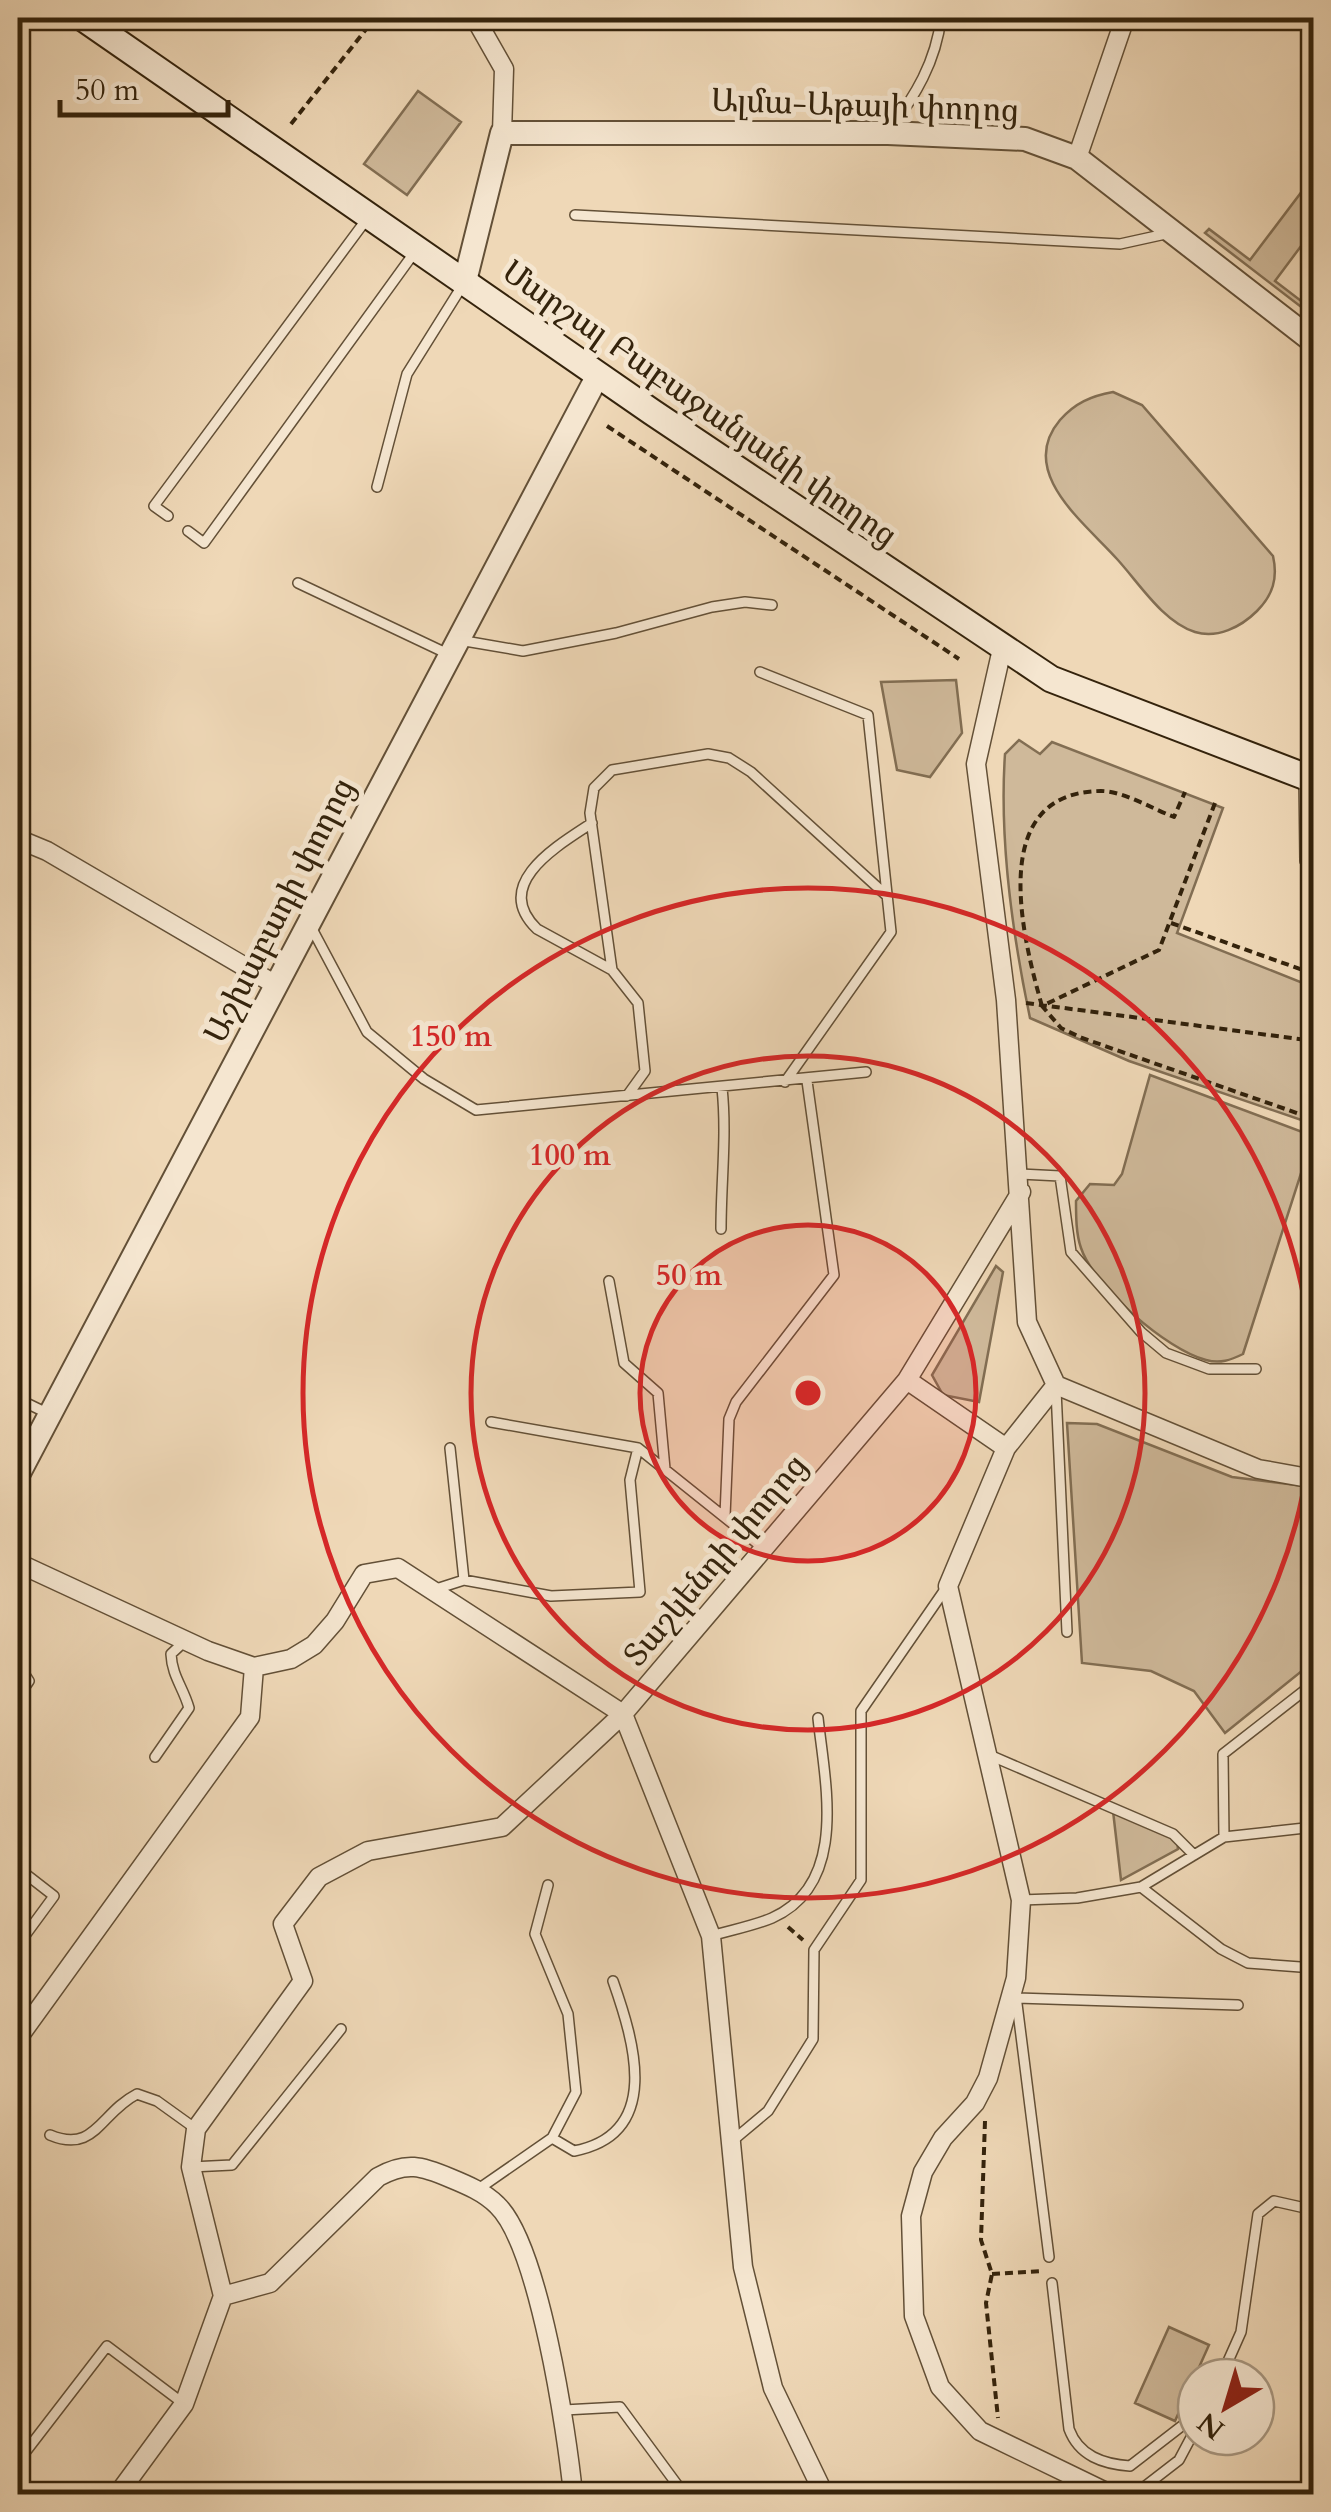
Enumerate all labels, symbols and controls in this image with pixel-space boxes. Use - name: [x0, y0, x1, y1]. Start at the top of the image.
- scale bar: [60, 55, 228, 117]
- text: 50 m: [75, 70, 140, 111]
- street label: Ալմա-Աթայի փողոց: [710, 79, 1020, 133]
- street label: Մարշալ Բաբաջանյանի փողոց: [493, 250, 906, 557]
- street label: Աշխաբադի փողոց: [194, 771, 366, 1050]
- text: 150 m: [410, 1016, 492, 1057]
- text: 100 m: [529, 1135, 611, 1176]
- text: 50 m: [656, 1255, 723, 1296]
- centre of rings: [790, 1375, 826, 1411]
- street label: Տաշկենդի փողոց: [614, 1445, 818, 1676]
- north arrow: [1176, 2357, 1276, 2457]
- text: N: [1190, 2403, 1232, 2448]

